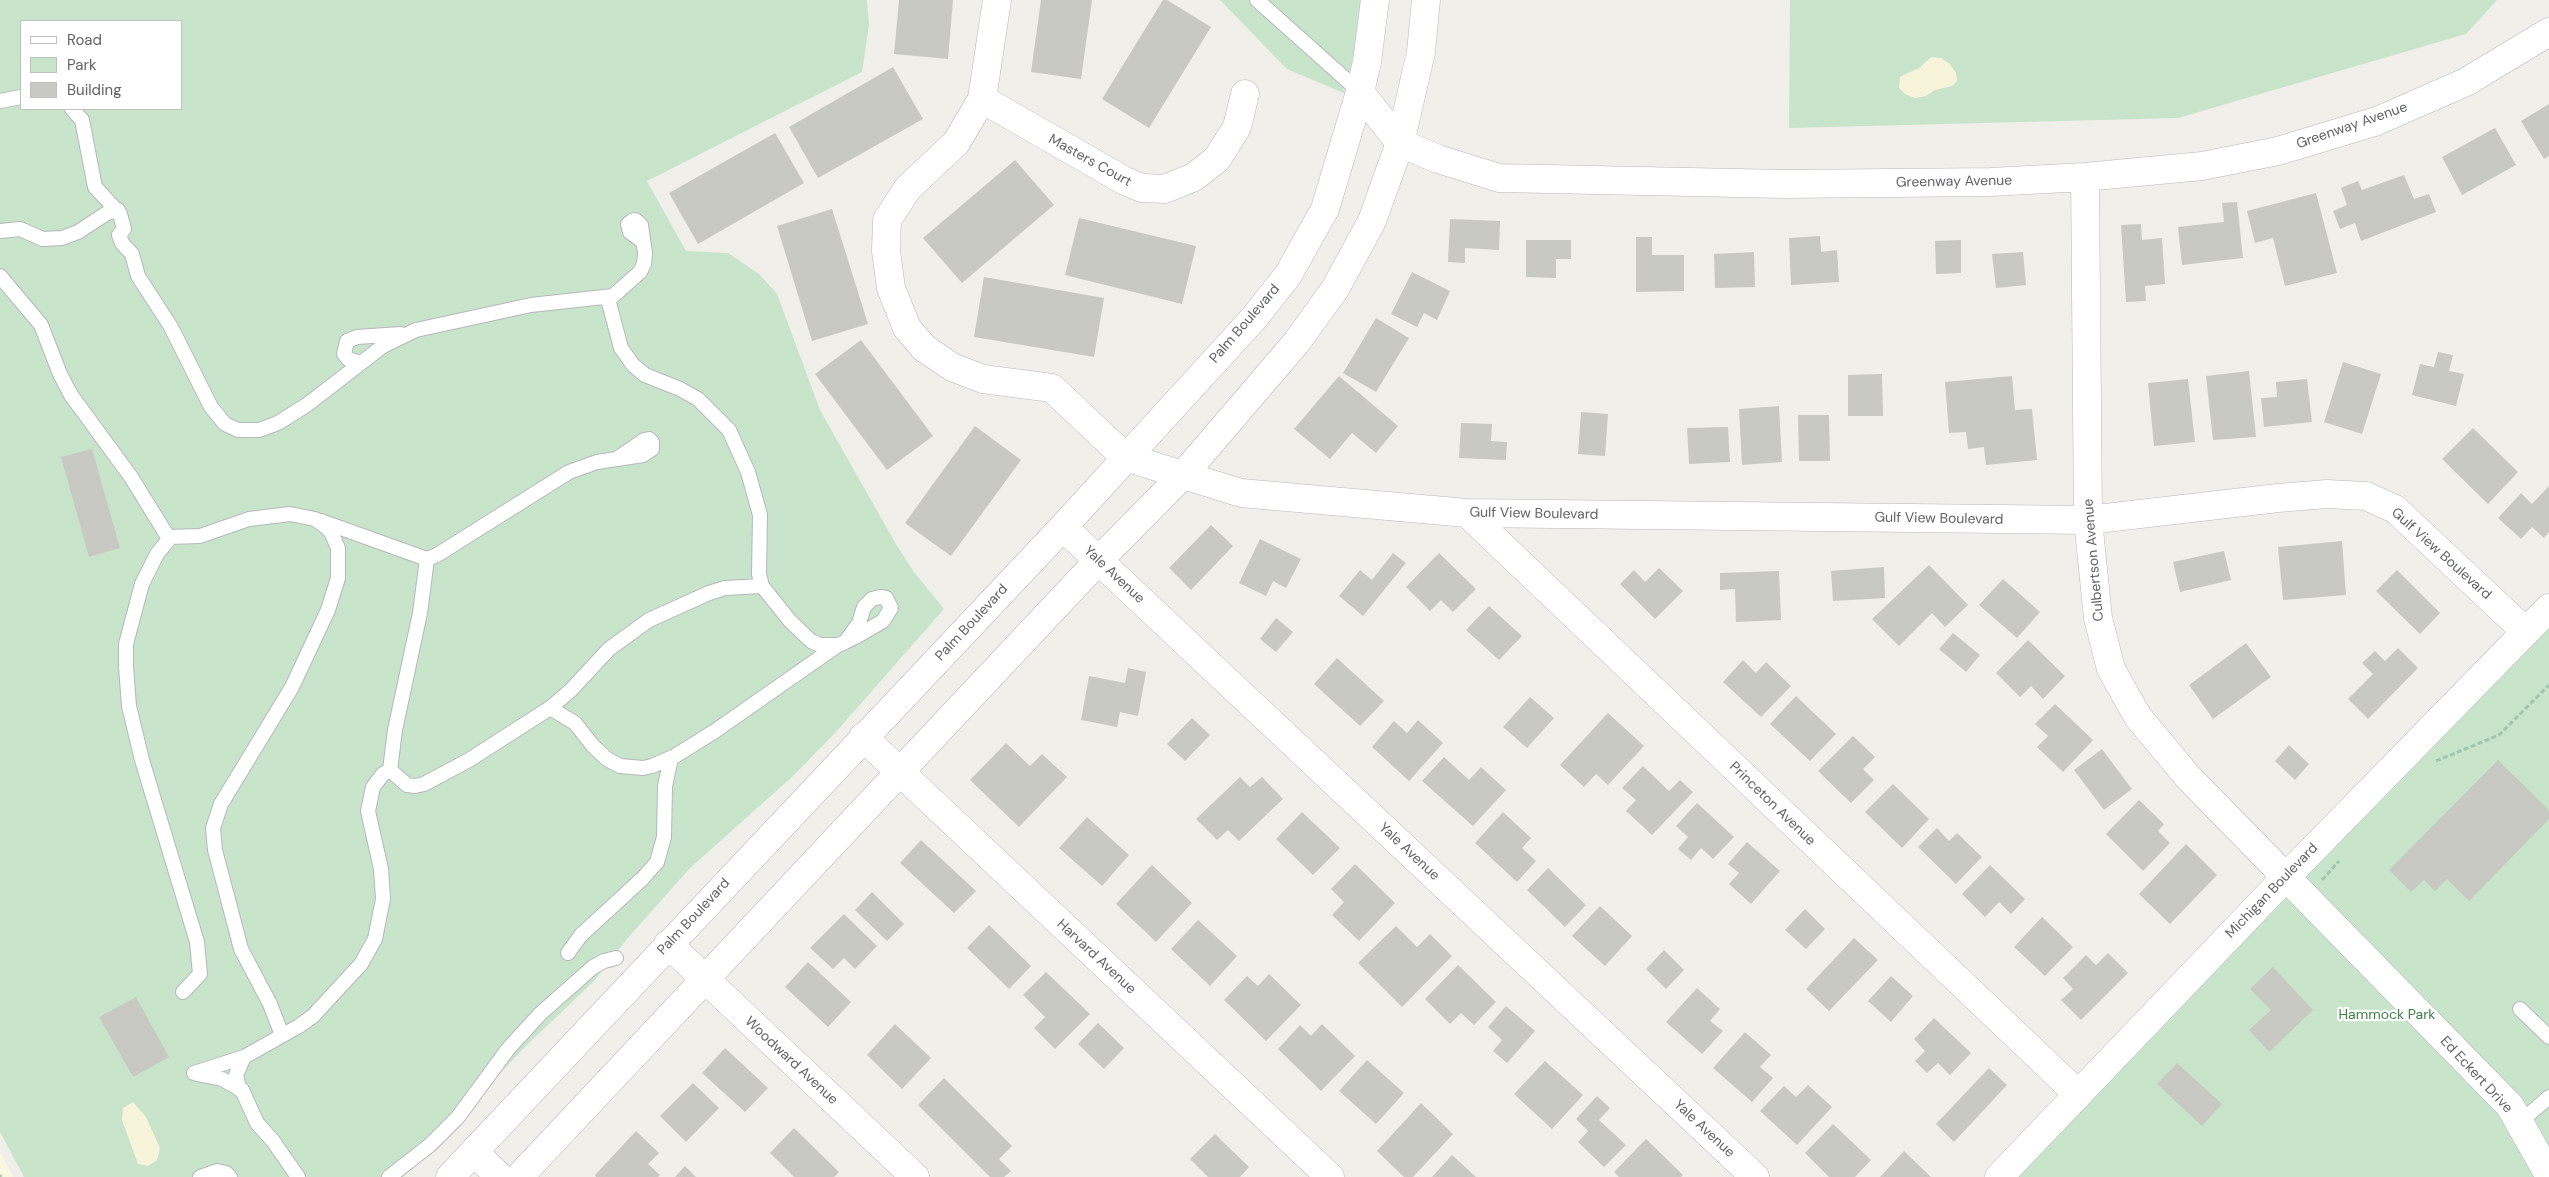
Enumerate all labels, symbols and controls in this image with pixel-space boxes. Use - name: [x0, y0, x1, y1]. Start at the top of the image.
- legend: [20, 20, 182, 110]
- text: Road: [67, 30, 102, 50]
- text: Park: [67, 55, 97, 75]
- text: Building: [67, 80, 122, 100]
- street label: Greenway Avenue: [2294, 99, 2410, 153]
- street label: Masters Court: [1046, 131, 1134, 191]
- street label: Greenway Avenue: [1896, 173, 2012, 191]
- street label: Palm Boulevard: [1206, 281, 1284, 367]
- street label: Culbertson Avenue: [2080, 498, 2108, 622]
- street label: Gulf View Boulevard: [1469, 504, 1599, 524]
- street label: Gulf View Boulevard: [2387, 505, 2495, 603]
- street label: Gulf View Boulevard: [1874, 509, 2004, 529]
- street label: Yale Avenue: [1080, 543, 1148, 607]
- street label: Palm Boulevard: [932, 581, 1012, 665]
- street label: Princeton Avenue: [1725, 759, 1819, 849]
- street label: Yale Avenue: [1375, 820, 1443, 884]
- street label: Michigan Boulevard: [2222, 840, 2322, 942]
- street label: Palm Boulevard: [654, 875, 734, 959]
- street label: Harvard Avenue: [1053, 916, 1139, 998]
- park label: Hammock Park: [2339, 1007, 2435, 1023]
- street label: Woodward Avenue: [741, 1014, 841, 1108]
- street label: Ed Eckert Drive: [2436, 1033, 2516, 1117]
- street label: Yale Avenue: [1670, 1097, 1738, 1161]

